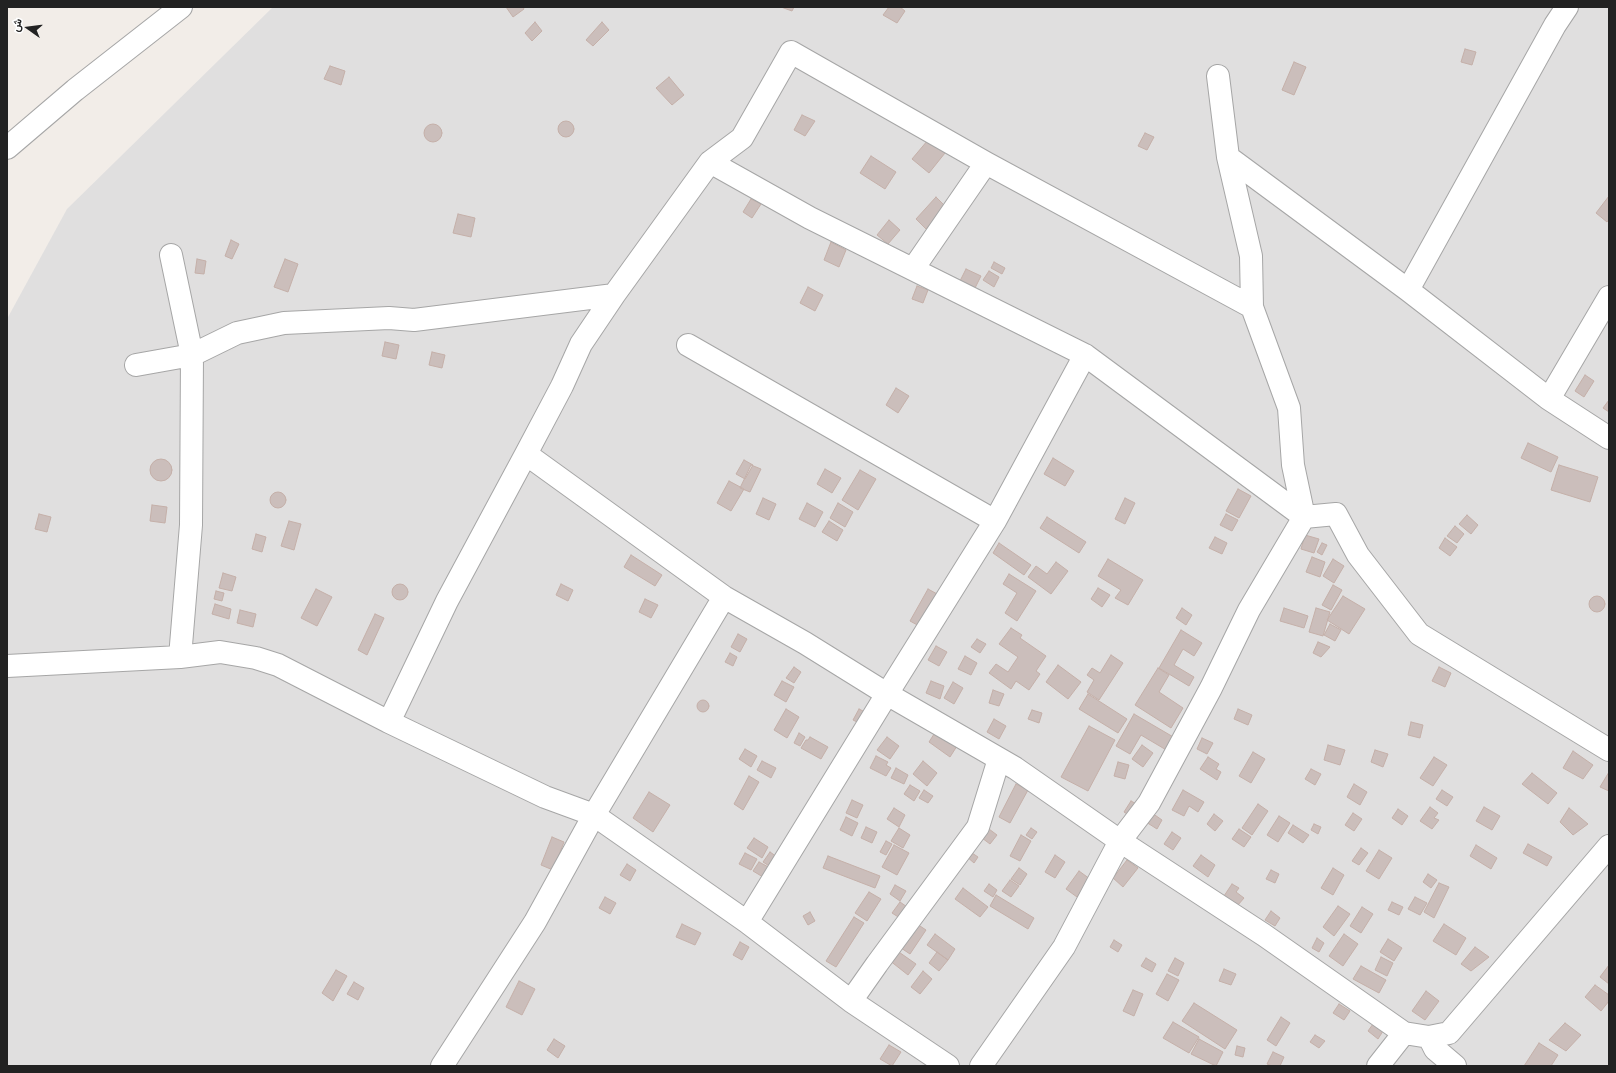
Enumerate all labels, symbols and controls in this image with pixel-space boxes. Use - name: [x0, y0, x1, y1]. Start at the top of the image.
- north arrow: [8, 8, 48, 48]
- text: ش: [8, 17, 25, 33]

